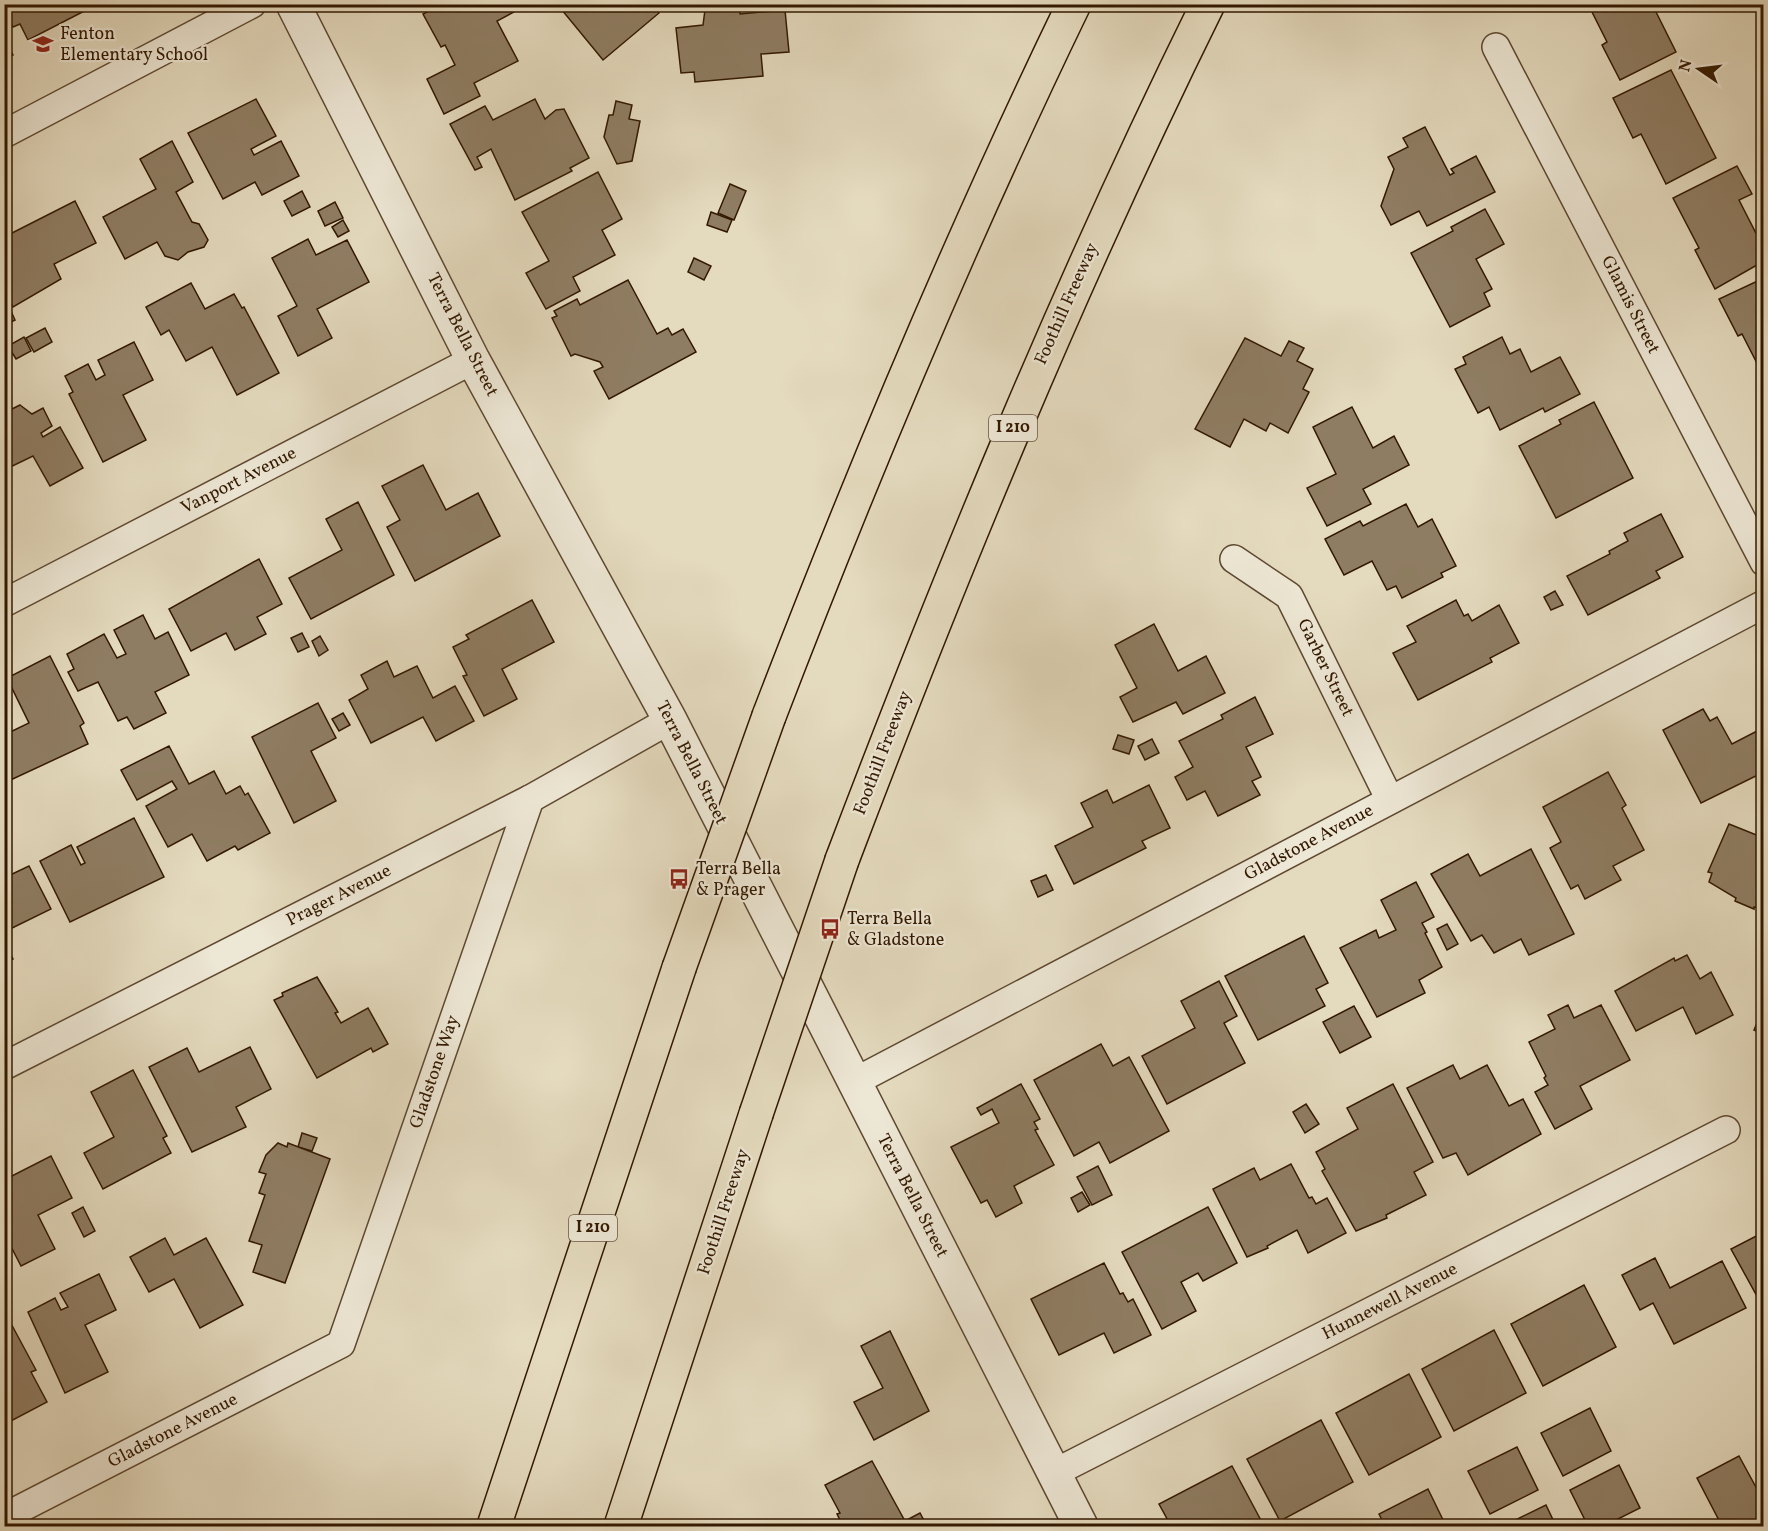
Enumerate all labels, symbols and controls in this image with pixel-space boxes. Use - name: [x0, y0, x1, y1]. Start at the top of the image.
- place label: Fenton Elementary School: [60, 22, 208, 68]
- school or university icon: Fenton Elementary School: [31, 32, 55, 56]
- north arrow: [1669, 39, 1729, 99]
- text: N: [1674, 57, 1699, 74]
- street label: Foothill Freeway: [1029, 239, 1105, 369]
- street label: Glamis Street: [1594, 252, 1666, 358]
- street label: Terra Bella Street: [420, 269, 504, 401]
- road number: I 210: [989, 415, 1037, 441]
- street label: Vanport Avenue: [177, 441, 301, 521]
- street label: Garber Street: [1290, 615, 1360, 721]
- street label: Foothill Freeway: [848, 687, 918, 819]
- street label: Terra Bella Street: [649, 697, 733, 829]
- street label: Gladstone Avenue: [1240, 798, 1378, 888]
- place label: Terra Bella & Prager: [696, 857, 781, 903]
- street label: Prager Avenue: [282, 859, 396, 933]
- bus stop icon: Terra Bella & Prager: [667, 867, 691, 891]
- place label: Terra Bella & Gladstone: [847, 907, 944, 953]
- bus stop icon: Terra Bella & Gladstone: [818, 917, 842, 941]
- street label: Gladstone Way: [404, 1012, 466, 1132]
- street label: Terra Bella Street: [870, 1130, 954, 1262]
- street label: Foothill Freeway: [692, 1145, 756, 1278]
- road number: I 210: [569, 1215, 617, 1241]
- street label: Hunnewell Avenue: [1318, 1257, 1462, 1347]
- street label: Gladstone Avenue: [104, 1387, 242, 1475]

